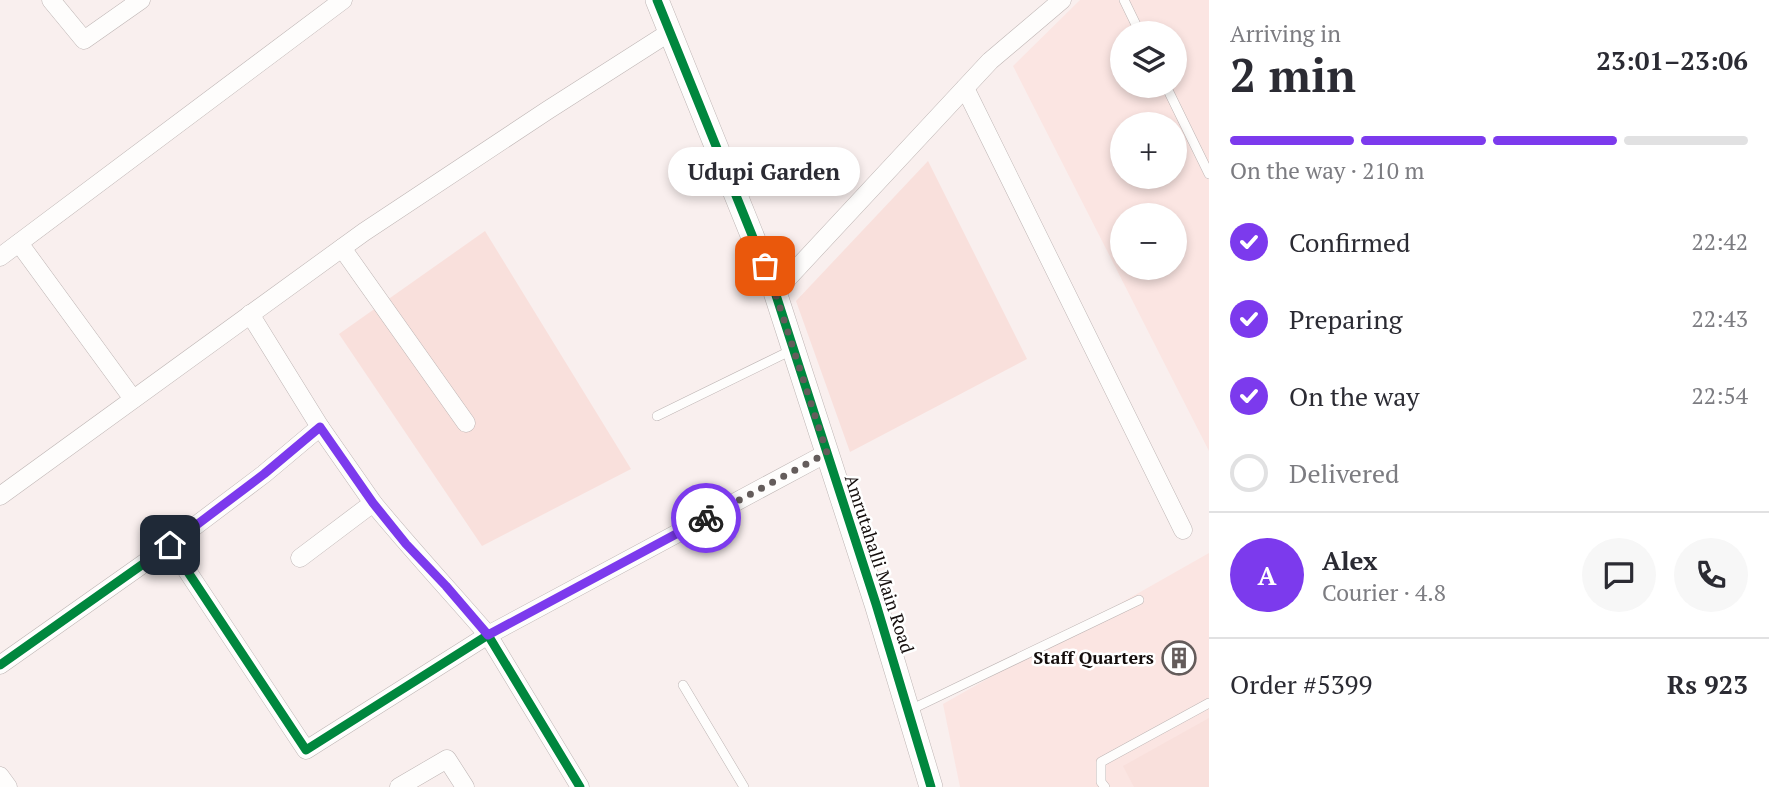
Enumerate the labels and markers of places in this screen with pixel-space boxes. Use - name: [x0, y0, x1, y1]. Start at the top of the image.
- callout: Udupi Garden: [669, 147, 861, 196]
- pin: [735, 236, 795, 296]
- pin: [140, 515, 200, 575]
- building icon: Staff Quarters: [1160, 639, 1198, 677]
- place label: Staff Quarters: [1033, 645, 1154, 669]

